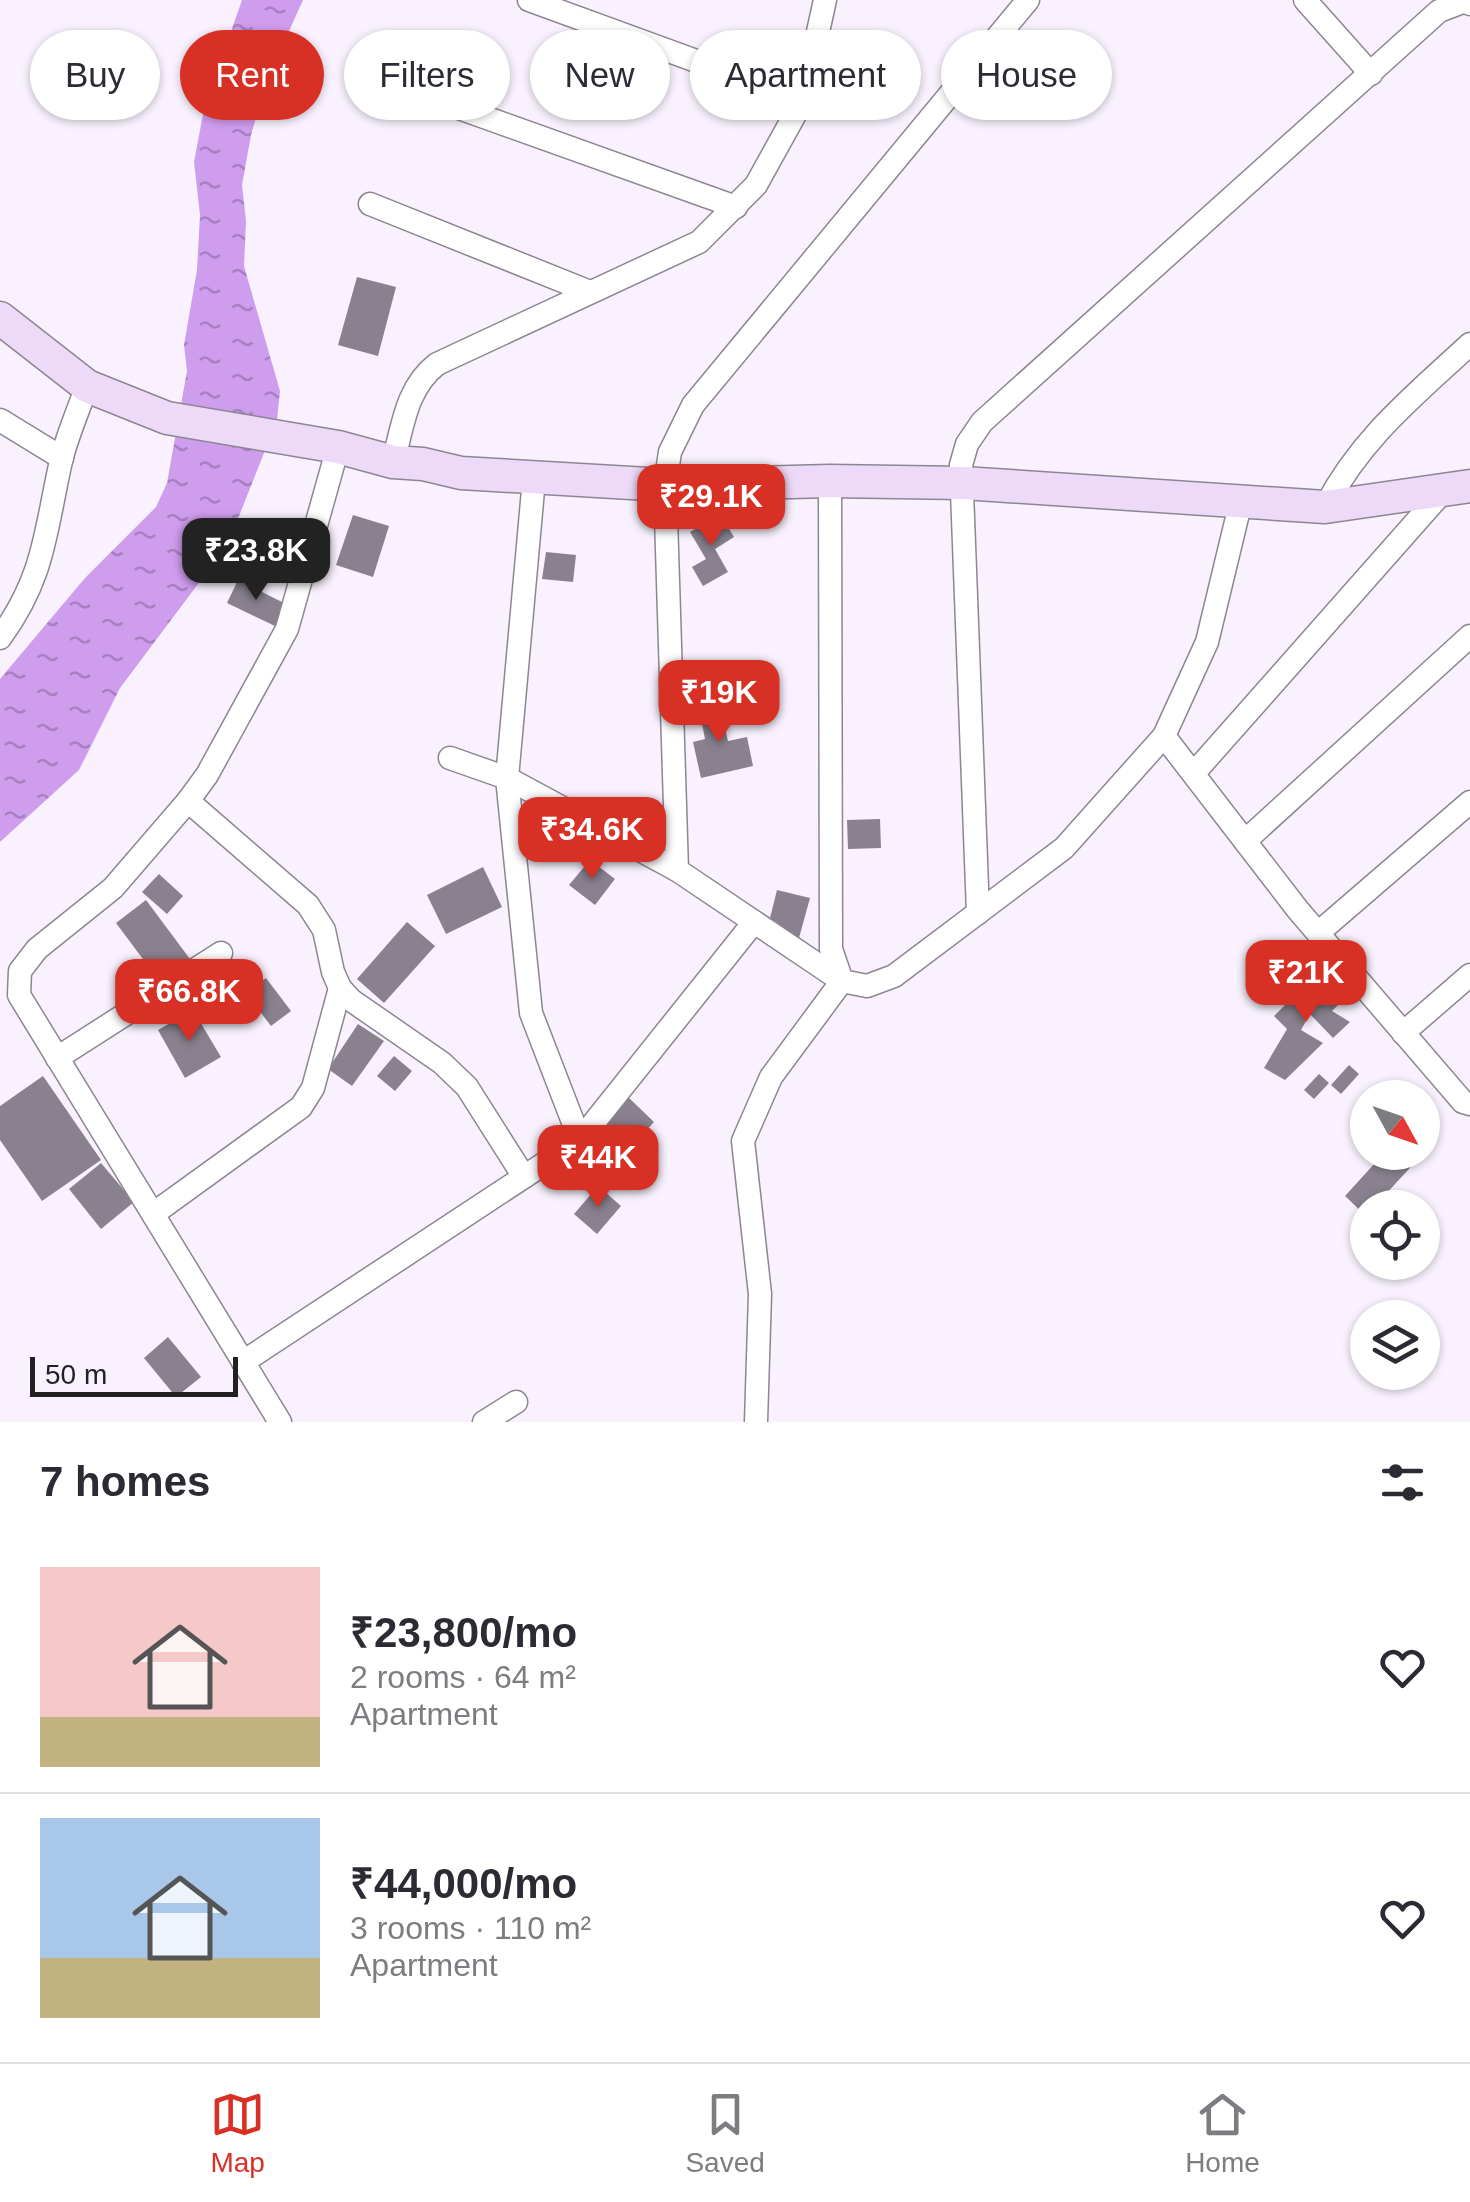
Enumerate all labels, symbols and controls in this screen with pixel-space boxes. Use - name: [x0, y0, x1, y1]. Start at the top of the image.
- chip: Buy: [30, 30, 160, 120]
- chip: Rent: [180, 30, 324, 120]
- chip: Filters: [344, 30, 510, 120]
- chip: New: [530, 30, 670, 120]
- chip: Apartment: [690, 30, 921, 120]
- chip: House: [941, 30, 1112, 120]
- pin: ₹29.1K: [630, 464, 792, 549]
- text: ₹29.1K: [659, 478, 763, 514]
- pin: ₹23.8K: [175, 518, 337, 603]
- text: ₹23.8K: [204, 532, 308, 568]
- pin: ₹19K: [660, 660, 778, 745]
- text: ₹19K: [680, 674, 758, 710]
- pin: ₹34.6K: [511, 797, 673, 882]
- text: ₹34.6K: [540, 811, 644, 847]
- pin: ₹21K: [1247, 940, 1365, 1025]
- text: ₹21K: [1267, 954, 1345, 990]
- pin: ₹66.8K: [108, 959, 270, 1044]
- text: ₹66.8K: [137, 973, 241, 1009]
- north arrow: [1350, 1080, 1440, 1170]
- map controls: [1350, 1080, 1440, 1390]
- pin: ₹44K: [539, 1125, 657, 1210]
- text: ₹44K: [559, 1139, 637, 1175]
- button: locate: [1350, 1190, 1440, 1280]
- button: layers: [1350, 1300, 1440, 1390]
- scale bar: [30, 1352, 238, 1396]
- text: 50 m: [45, 1359, 107, 1390]
- icon: filters: [1375, 1455, 1430, 1510]
- text: 7 homes: [40, 1458, 210, 1505]
- icon: home: [120, 1607, 240, 1727]
- text: ₹23,800/mo: [350, 1609, 577, 1656]
- icon: heart: [1375, 1640, 1430, 1695]
- text: 2 rooms · 64 m²: [350, 1659, 576, 1695]
- text: Apartment: [350, 1696, 498, 1732]
- icon: home: [120, 1858, 240, 1978]
- text: ₹44,000/mo: [350, 1860, 577, 1907]
- icon: heart: [1375, 1891, 1430, 1946]
- text: 3 rooms · 110 m²: [350, 1910, 591, 1946]
- text: Apartment: [350, 1947, 498, 1983]
- tab: Map: [210, 2087, 265, 2179]
- tab: Saved: [685, 2087, 765, 2179]
- tab: Home: [1185, 2087, 1260, 2179]

